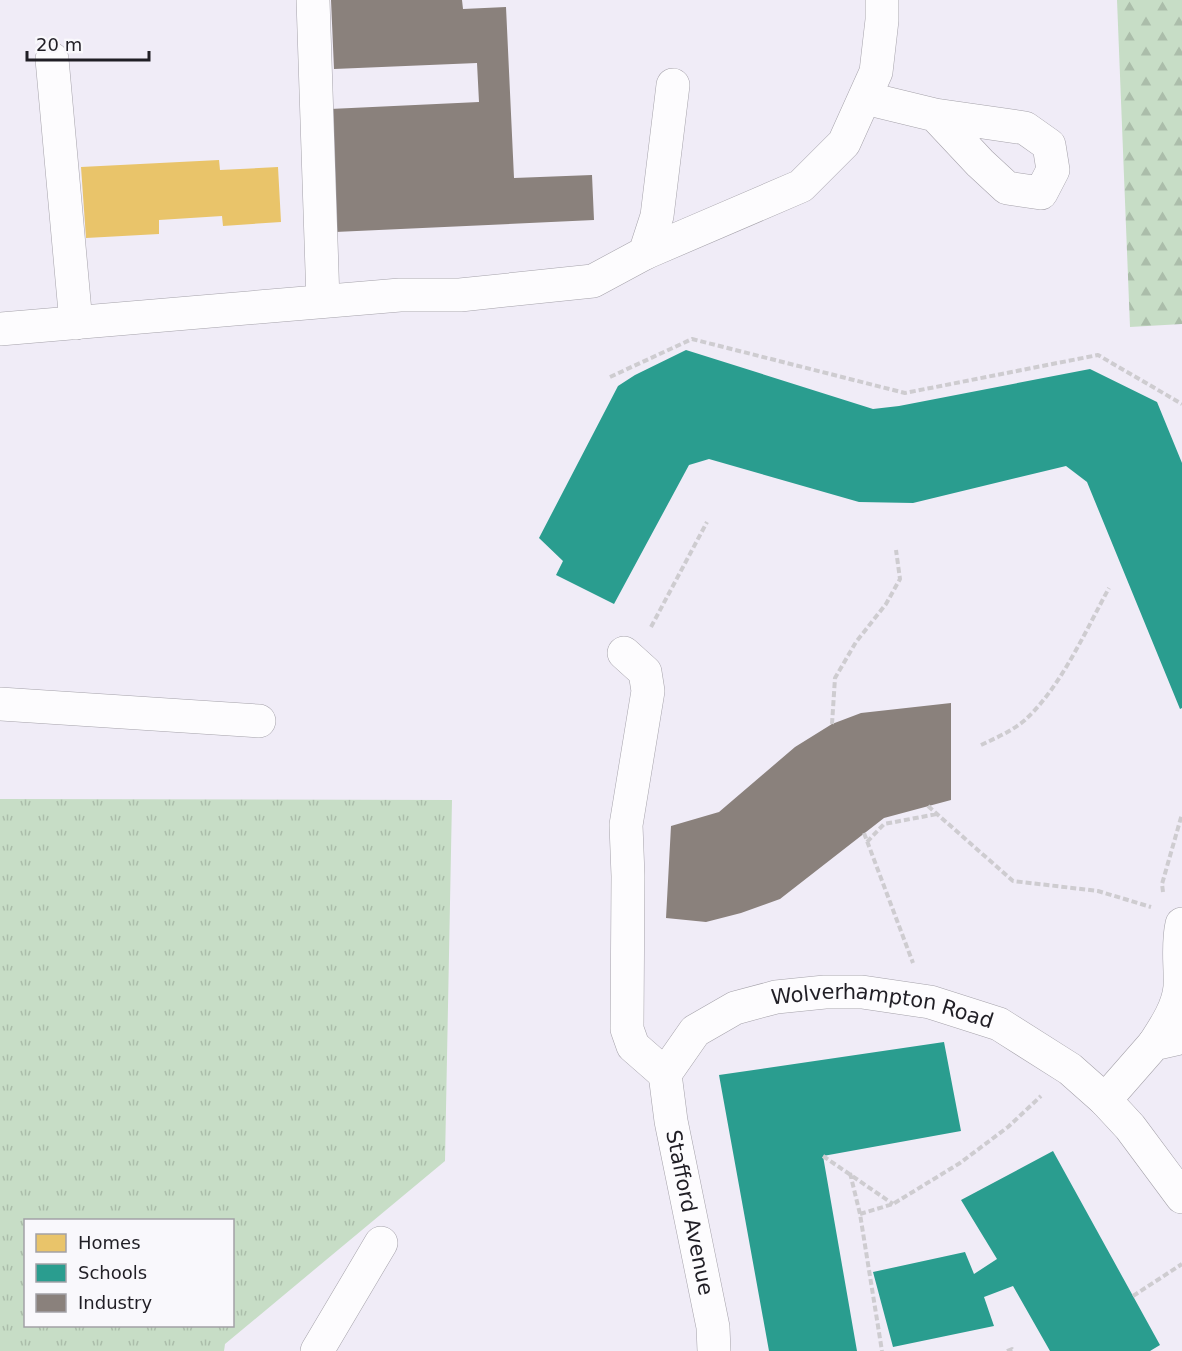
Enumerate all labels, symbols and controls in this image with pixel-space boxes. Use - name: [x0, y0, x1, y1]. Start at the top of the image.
- scale bar: [27, 24, 148, 62]
- text: 20 m: [36, 34, 82, 55]
- street label: Wolverhampton Road: [770, 979, 996, 1033]
- street label: Stafford Avenue: [661, 1128, 718, 1297]
- legend: [24, 1219, 234, 1327]
- text: Homes: [78, 1232, 141, 1253]
- text: Schools: [78, 1262, 147, 1283]
- text: Industry: [78, 1292, 152, 1313]

